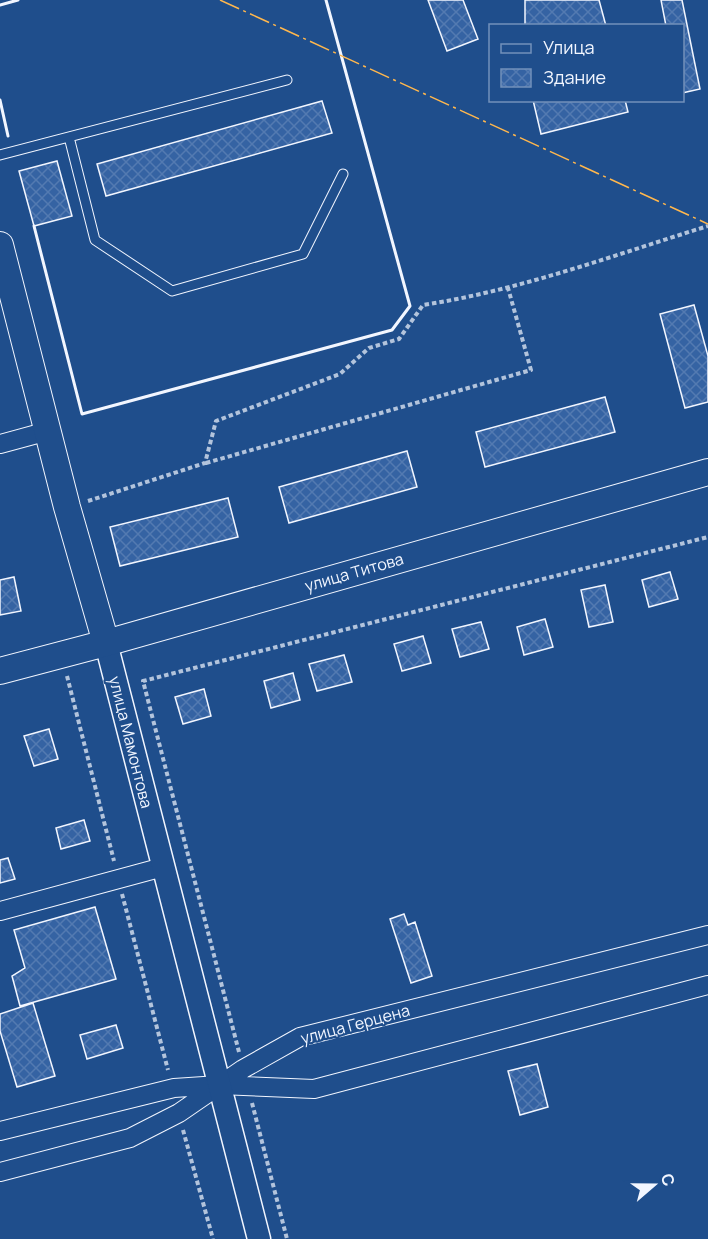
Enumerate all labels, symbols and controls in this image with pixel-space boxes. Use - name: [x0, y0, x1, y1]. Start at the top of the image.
- legend: [489, 24, 684, 102]
- text: Улица: [543, 35, 595, 59]
- text: Здание: [543, 65, 606, 89]
- street label: улица Титова: [302, 547, 406, 597]
- street label: улица Мамонтова: [104, 674, 158, 810]
- street label: улица Герцена: [298, 999, 412, 1049]
- north arrow: [624, 1155, 684, 1215]
- text: С: [656, 1171, 681, 1189]

